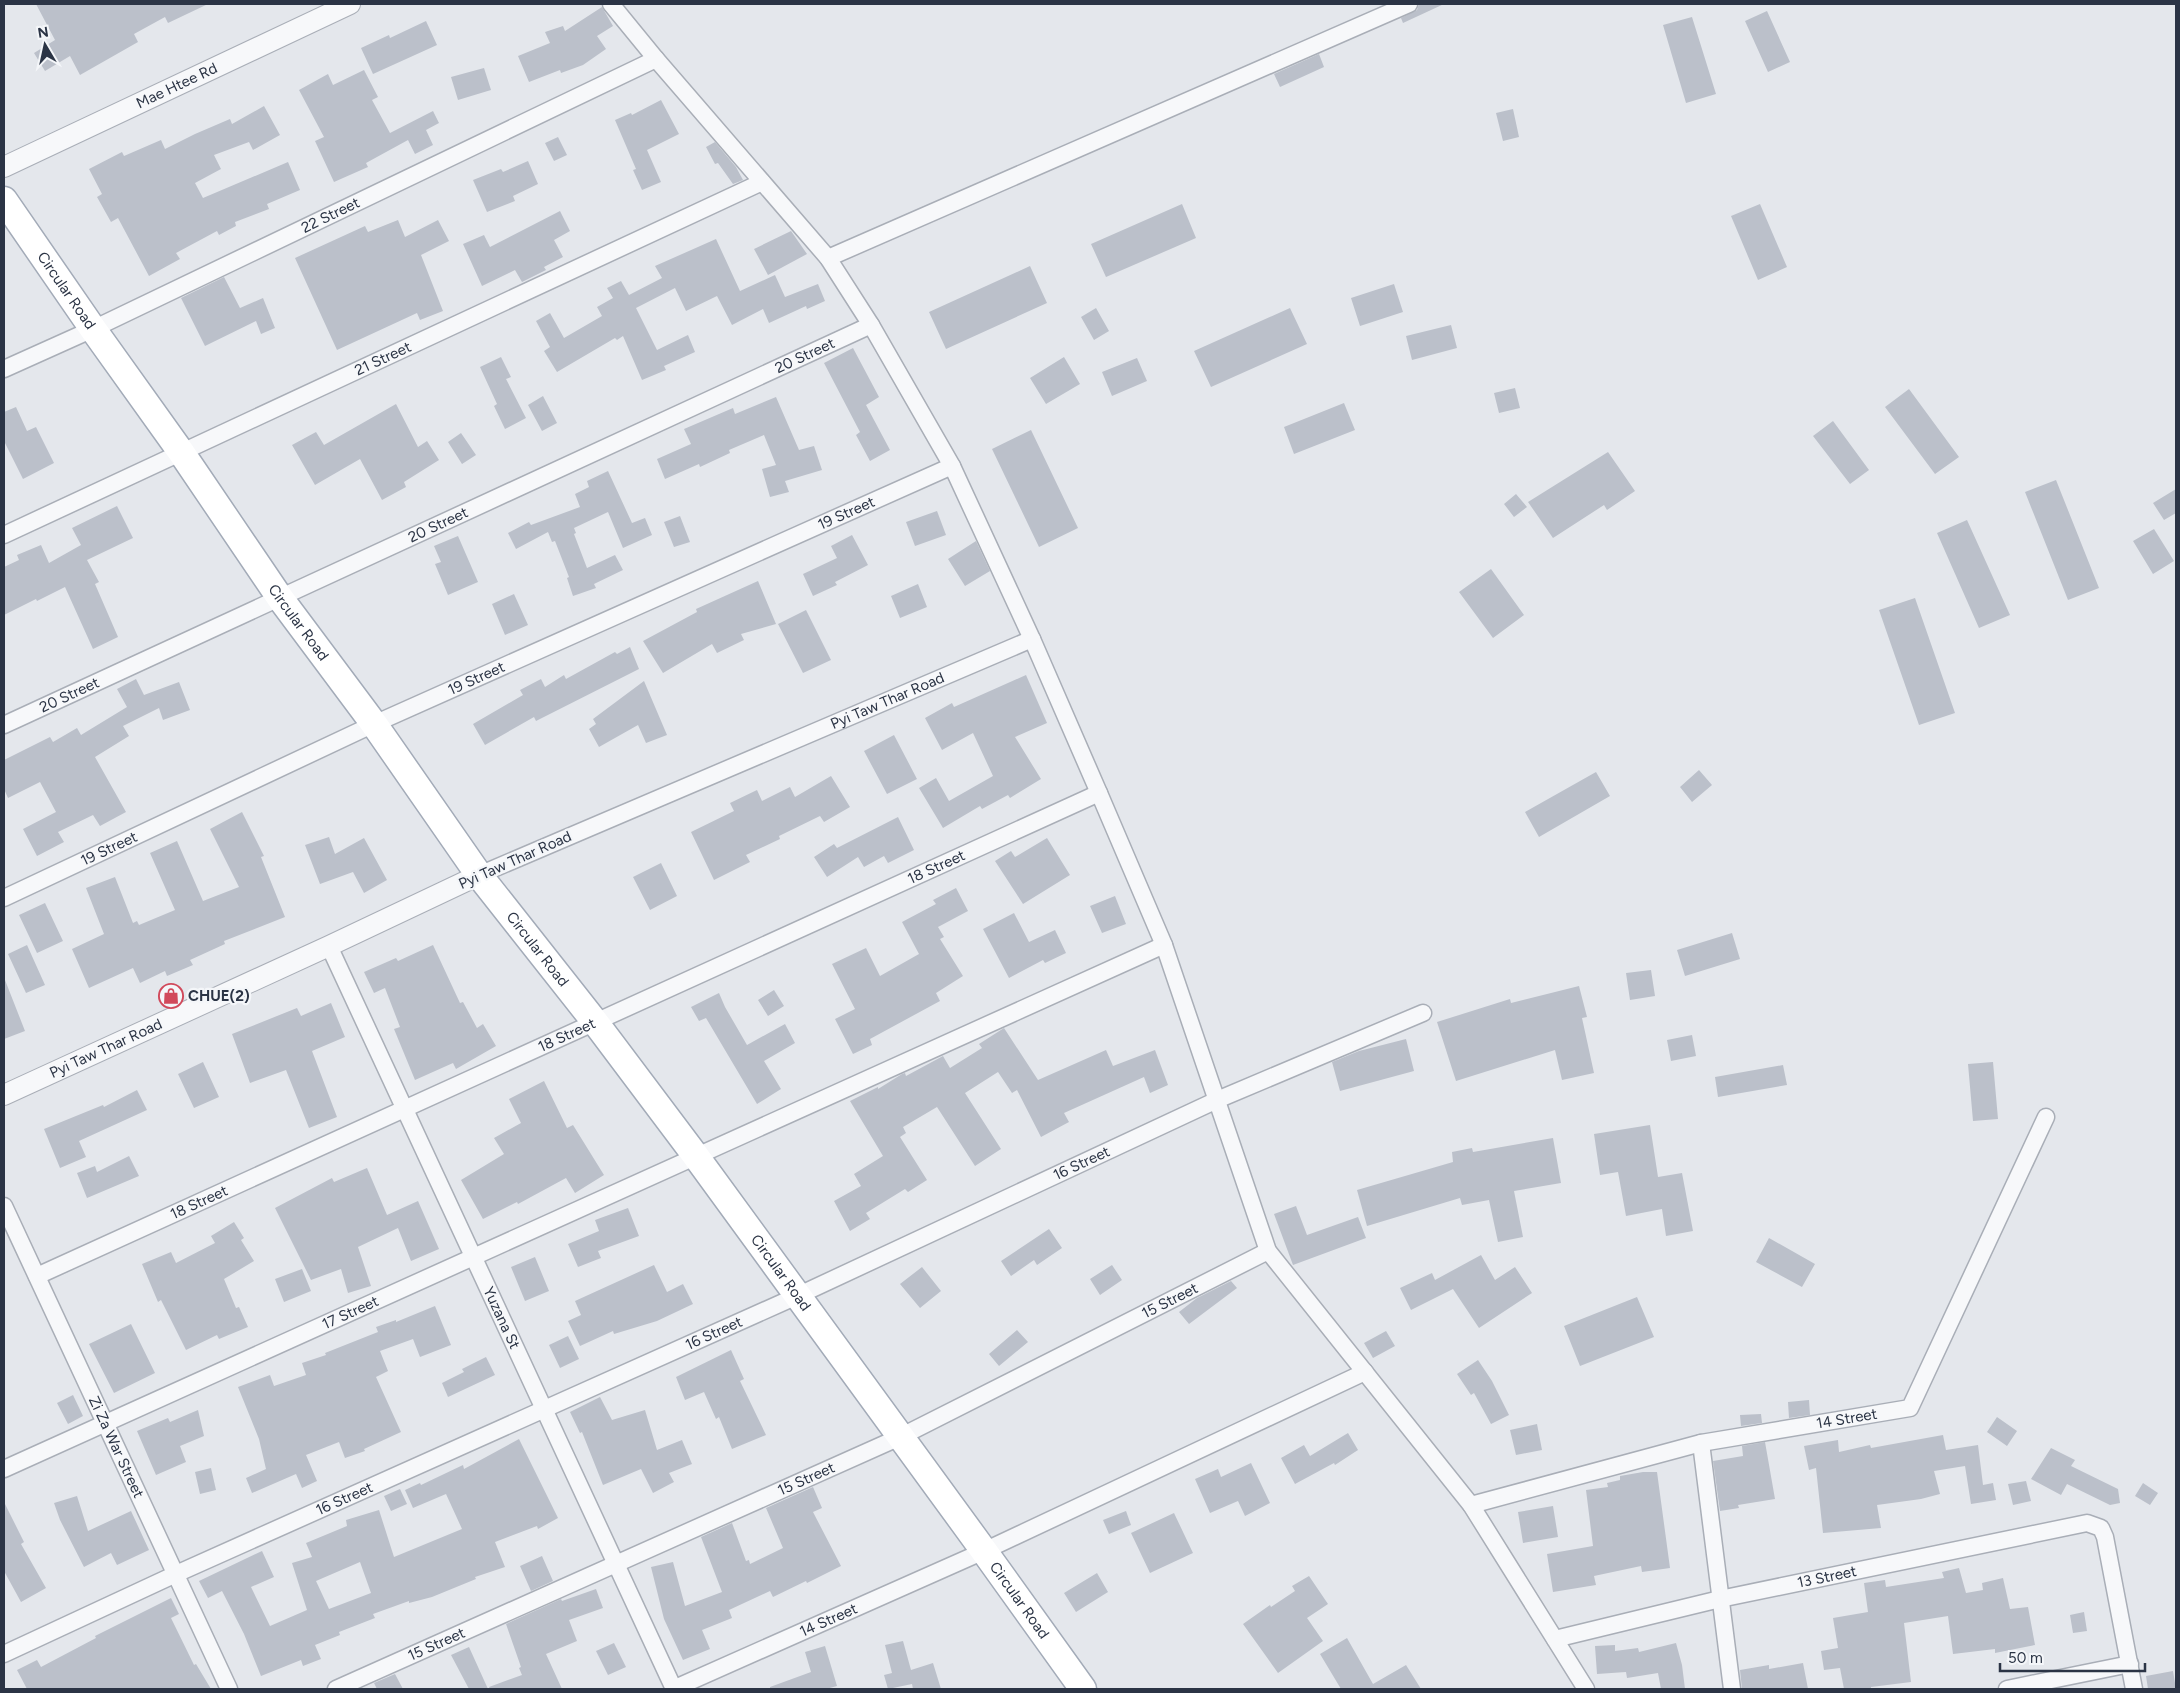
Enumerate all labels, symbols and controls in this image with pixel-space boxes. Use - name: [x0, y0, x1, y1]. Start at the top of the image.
- north arrow: [20, 20, 70, 70]
- text: N: [36, 23, 50, 42]
- street label: Mae Htee Rd: [133, 59, 220, 112]
- street label: 22 Street: [298, 193, 363, 237]
- street label: Circular Road: [33, 248, 99, 333]
- street label: 20 Street: [772, 334, 838, 377]
- street label: 21 Street: [352, 337, 414, 379]
- street label: 19 Street: [815, 493, 878, 534]
- street label: 20 Street: [405, 503, 471, 546]
- street label: Circular Road: [264, 581, 333, 664]
- street label: 19 Street: [445, 658, 508, 699]
- street label: Pyi Taw Thar Road: [828, 669, 947, 733]
- street label: 20 Street: [37, 673, 102, 716]
- street label: 19 Street: [78, 827, 140, 870]
- street label: Pyi Taw Thar Road: [456, 827, 574, 893]
- street label: 18 Street: [905, 846, 968, 888]
- street label: Circular Road: [503, 908, 573, 990]
- shop icon: CHUE(2): [158, 983, 184, 1009]
- place label: CHUE(2): [188, 987, 250, 1005]
- street label: 18 Street: [535, 1014, 599, 1056]
- street label: Pyi Taw Thar Road: [47, 1015, 165, 1082]
- street label: 16 Street: [1050, 1142, 1113, 1184]
- street label: 18 Street: [167, 1181, 231, 1223]
- street label: Circular Road: [747, 1231, 815, 1315]
- street label: 15 Street: [1139, 1279, 1201, 1322]
- street label: Yuzana St: [479, 1284, 524, 1352]
- street label: 17 Street: [319, 1292, 382, 1333]
- street label: 16 Street: [683, 1313, 745, 1354]
- street label: Zi Za War Street: [85, 1393, 148, 1501]
- street label: 14 Street: [1815, 1405, 1879, 1433]
- street label: 15 Street: [775, 1458, 838, 1499]
- street label: 16 Street: [313, 1478, 376, 1519]
- street label: Circular Road: [986, 1558, 1053, 1642]
- street label: 13 Street: [1796, 1562, 1859, 1592]
- street label: 14 Street: [797, 1599, 860, 1641]
- street label: 15 Street: [405, 1623, 468, 1665]
- scale bar: [2000, 1640, 2145, 1672]
- text: 50 m: [2008, 1649, 2043, 1667]

